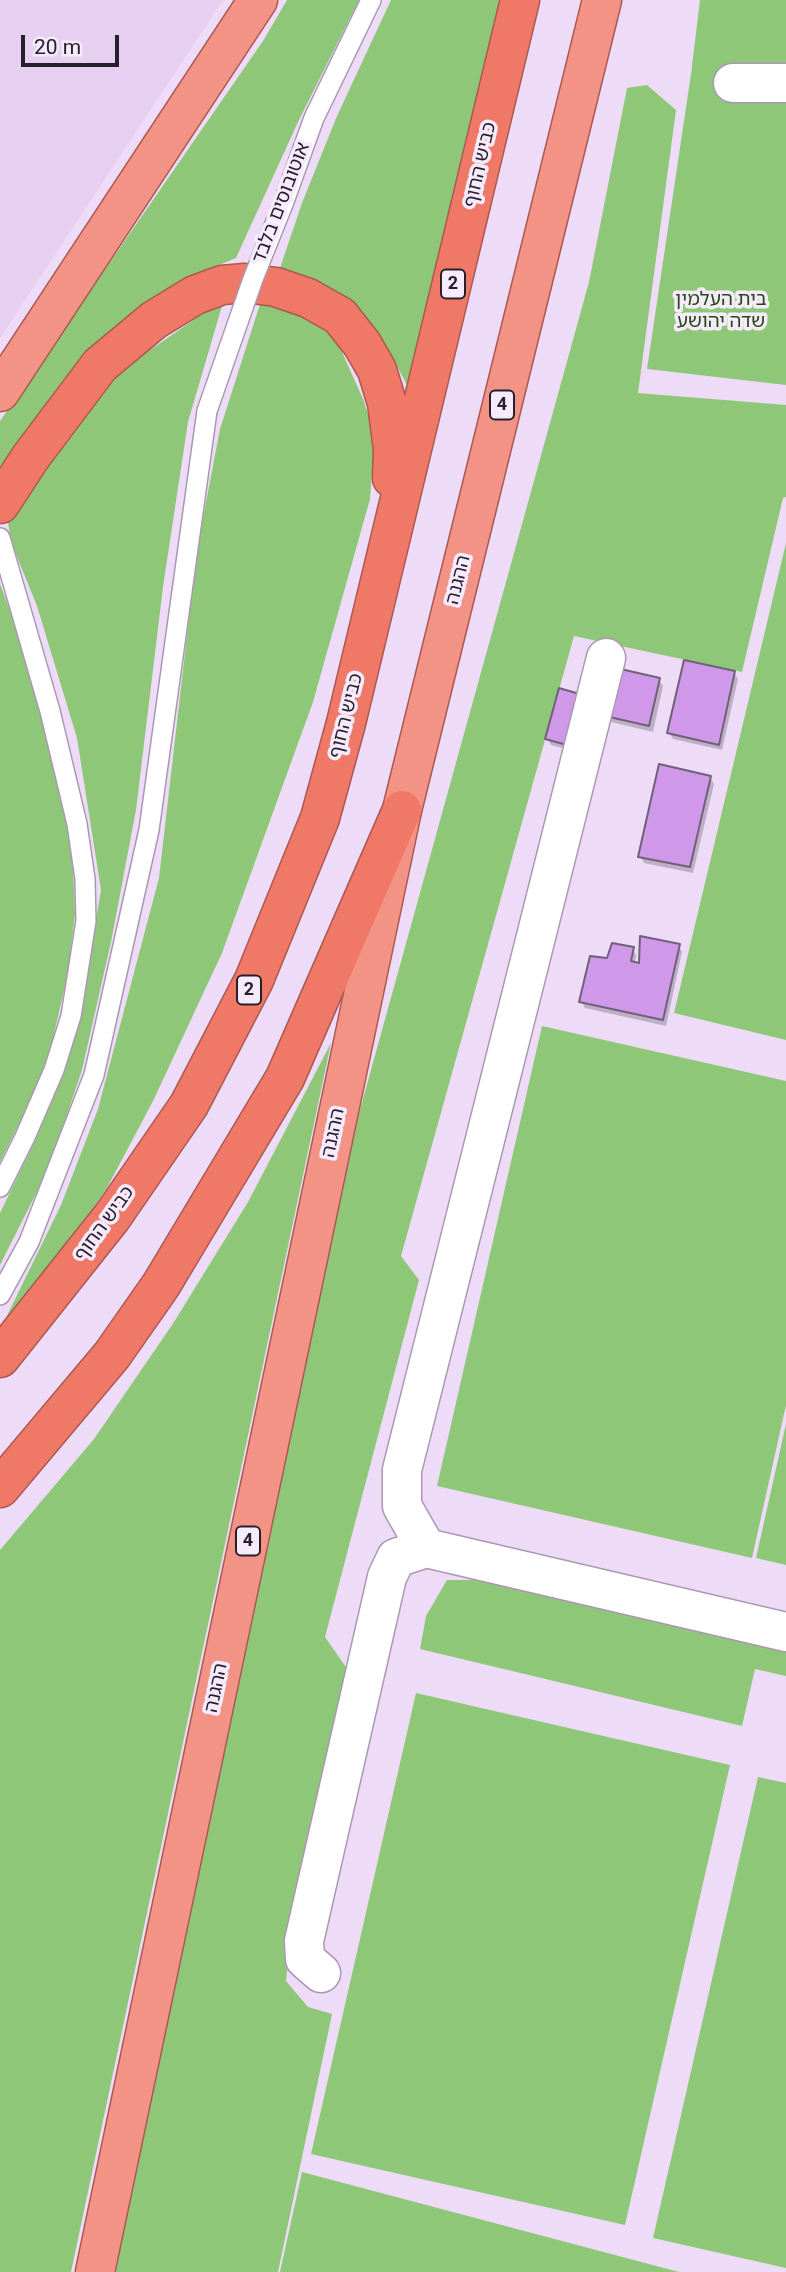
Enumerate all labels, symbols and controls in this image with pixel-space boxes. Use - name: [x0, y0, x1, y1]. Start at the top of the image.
- scale bar: [24, 21, 122, 65]
- text: 20 m: [34, 35, 81, 59]
- street label: כביש החוף: [460, 120, 502, 210]
- street label: אוטובוסים בלבד: [249, 139, 315, 267]
- road number: 2: [441, 270, 465, 298]
- park label: בית העלמין שדה יהושע: [675, 289, 767, 333]
- road number: 4: [490, 390, 514, 419]
- street label: ההגנה: [442, 553, 476, 607]
- street label: כביש החוף: [325, 671, 369, 761]
- road number: 2: [237, 975, 261, 1004]
- street label: ההגנה: [318, 1106, 350, 1160]
- street label: כביש החוף: [70, 1182, 140, 1266]
- road number: 4: [236, 1526, 260, 1556]
- street label: ההגנה: [201, 1661, 233, 1715]

